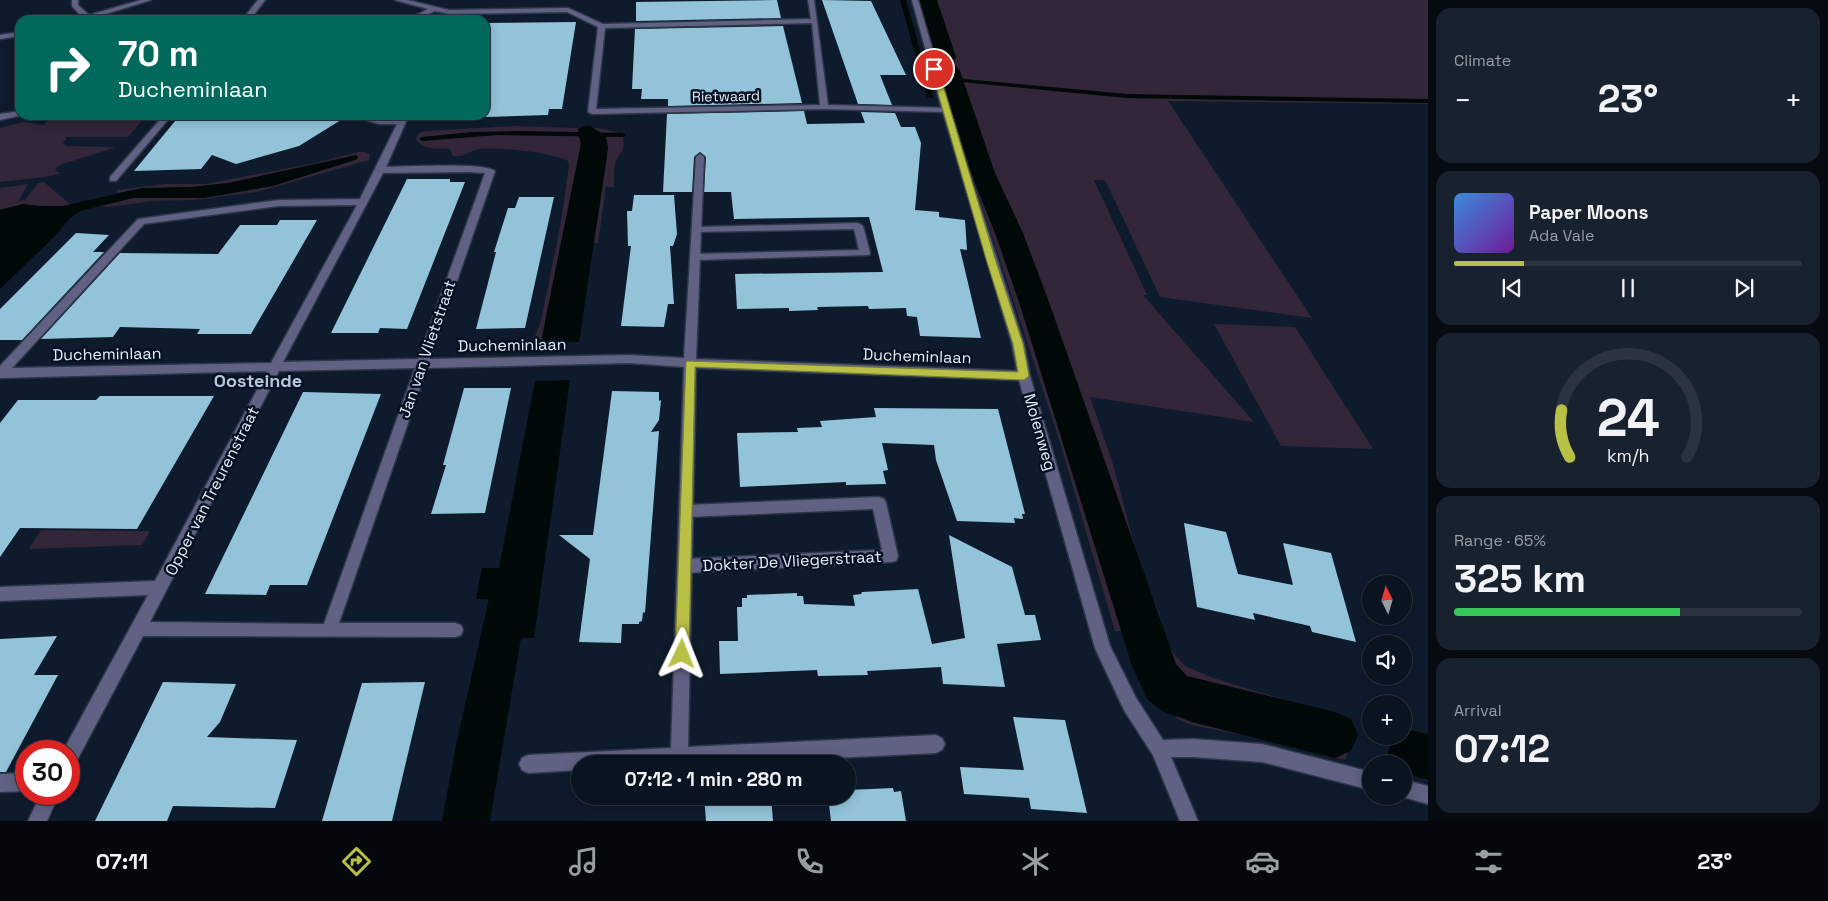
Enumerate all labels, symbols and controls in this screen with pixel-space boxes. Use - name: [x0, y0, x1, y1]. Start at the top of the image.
- text: 70 m: [118, 32, 199, 76]
- icon: right: [35, 35, 100, 100]
- pin: [913, 48, 955, 90]
- text: Climate: [1454, 50, 1511, 71]
- icon: arrive: [920, 55, 948, 83]
- text: Ducheminlaan: [118, 75, 268, 103]
- text: 23°: [1598, 75, 1658, 123]
- text: −: [1454, 82, 1471, 118]
- text: +: [1785, 82, 1802, 118]
- street label: Rietwaard: [692, 86, 760, 106]
- text: Paper Moons: [1529, 200, 1648, 225]
- text: Ada Vale: [1529, 225, 1594, 246]
- icon: previous: [1498, 274, 1526, 302]
- icon: pause: [1614, 274, 1642, 302]
- icon: next: [1730, 274, 1758, 302]
- street label: Jan van Vlietstraat: [394, 277, 460, 421]
- street label: Ducheminlaan: [457, 334, 567, 356]
- street label: Ducheminlaan: [52, 343, 162, 365]
- street label: Ducheminlaan: [862, 344, 972, 368]
- district label: Oosteinde: [214, 369, 302, 392]
- text: 24: [1596, 385, 1660, 451]
- street label: Molenweg: [1019, 391, 1061, 473]
- street label: Opper van Treurenstraat: [160, 403, 264, 579]
- text: km/h: [1607, 444, 1649, 467]
- text: Range · 65%: [1454, 530, 1546, 551]
- street label: Dokter De Vliegerstraat: [702, 546, 882, 576]
- text: 325 km: [1454, 555, 1586, 603]
- north arrow: [1362, 575, 1412, 625]
- map controls: [1362, 575, 1412, 805]
- position arrow: [655, 627, 707, 679]
- button: sound: [1362, 635, 1412, 685]
- button: +: [1362, 695, 1412, 745]
- text: Arrival: [1454, 700, 1502, 721]
- text: 07:12: [1454, 725, 1550, 773]
- speed limit sign: 30: [15, 740, 80, 805]
- button: −: [1362, 755, 1412, 805]
- text: 07:12 · 1 min · 280 m: [624, 767, 803, 792]
- icon: directions: [339, 844, 374, 879]
- icon: music: [566, 844, 601, 879]
- icon: phone: [792, 844, 827, 879]
- icon: climate: [1018, 844, 1053, 879]
- icon: car: [1245, 844, 1280, 879]
- icon: filters: [1471, 844, 1506, 879]
- text: 07:11: [96, 847, 148, 875]
- text: 23°: [1697, 847, 1732, 875]

